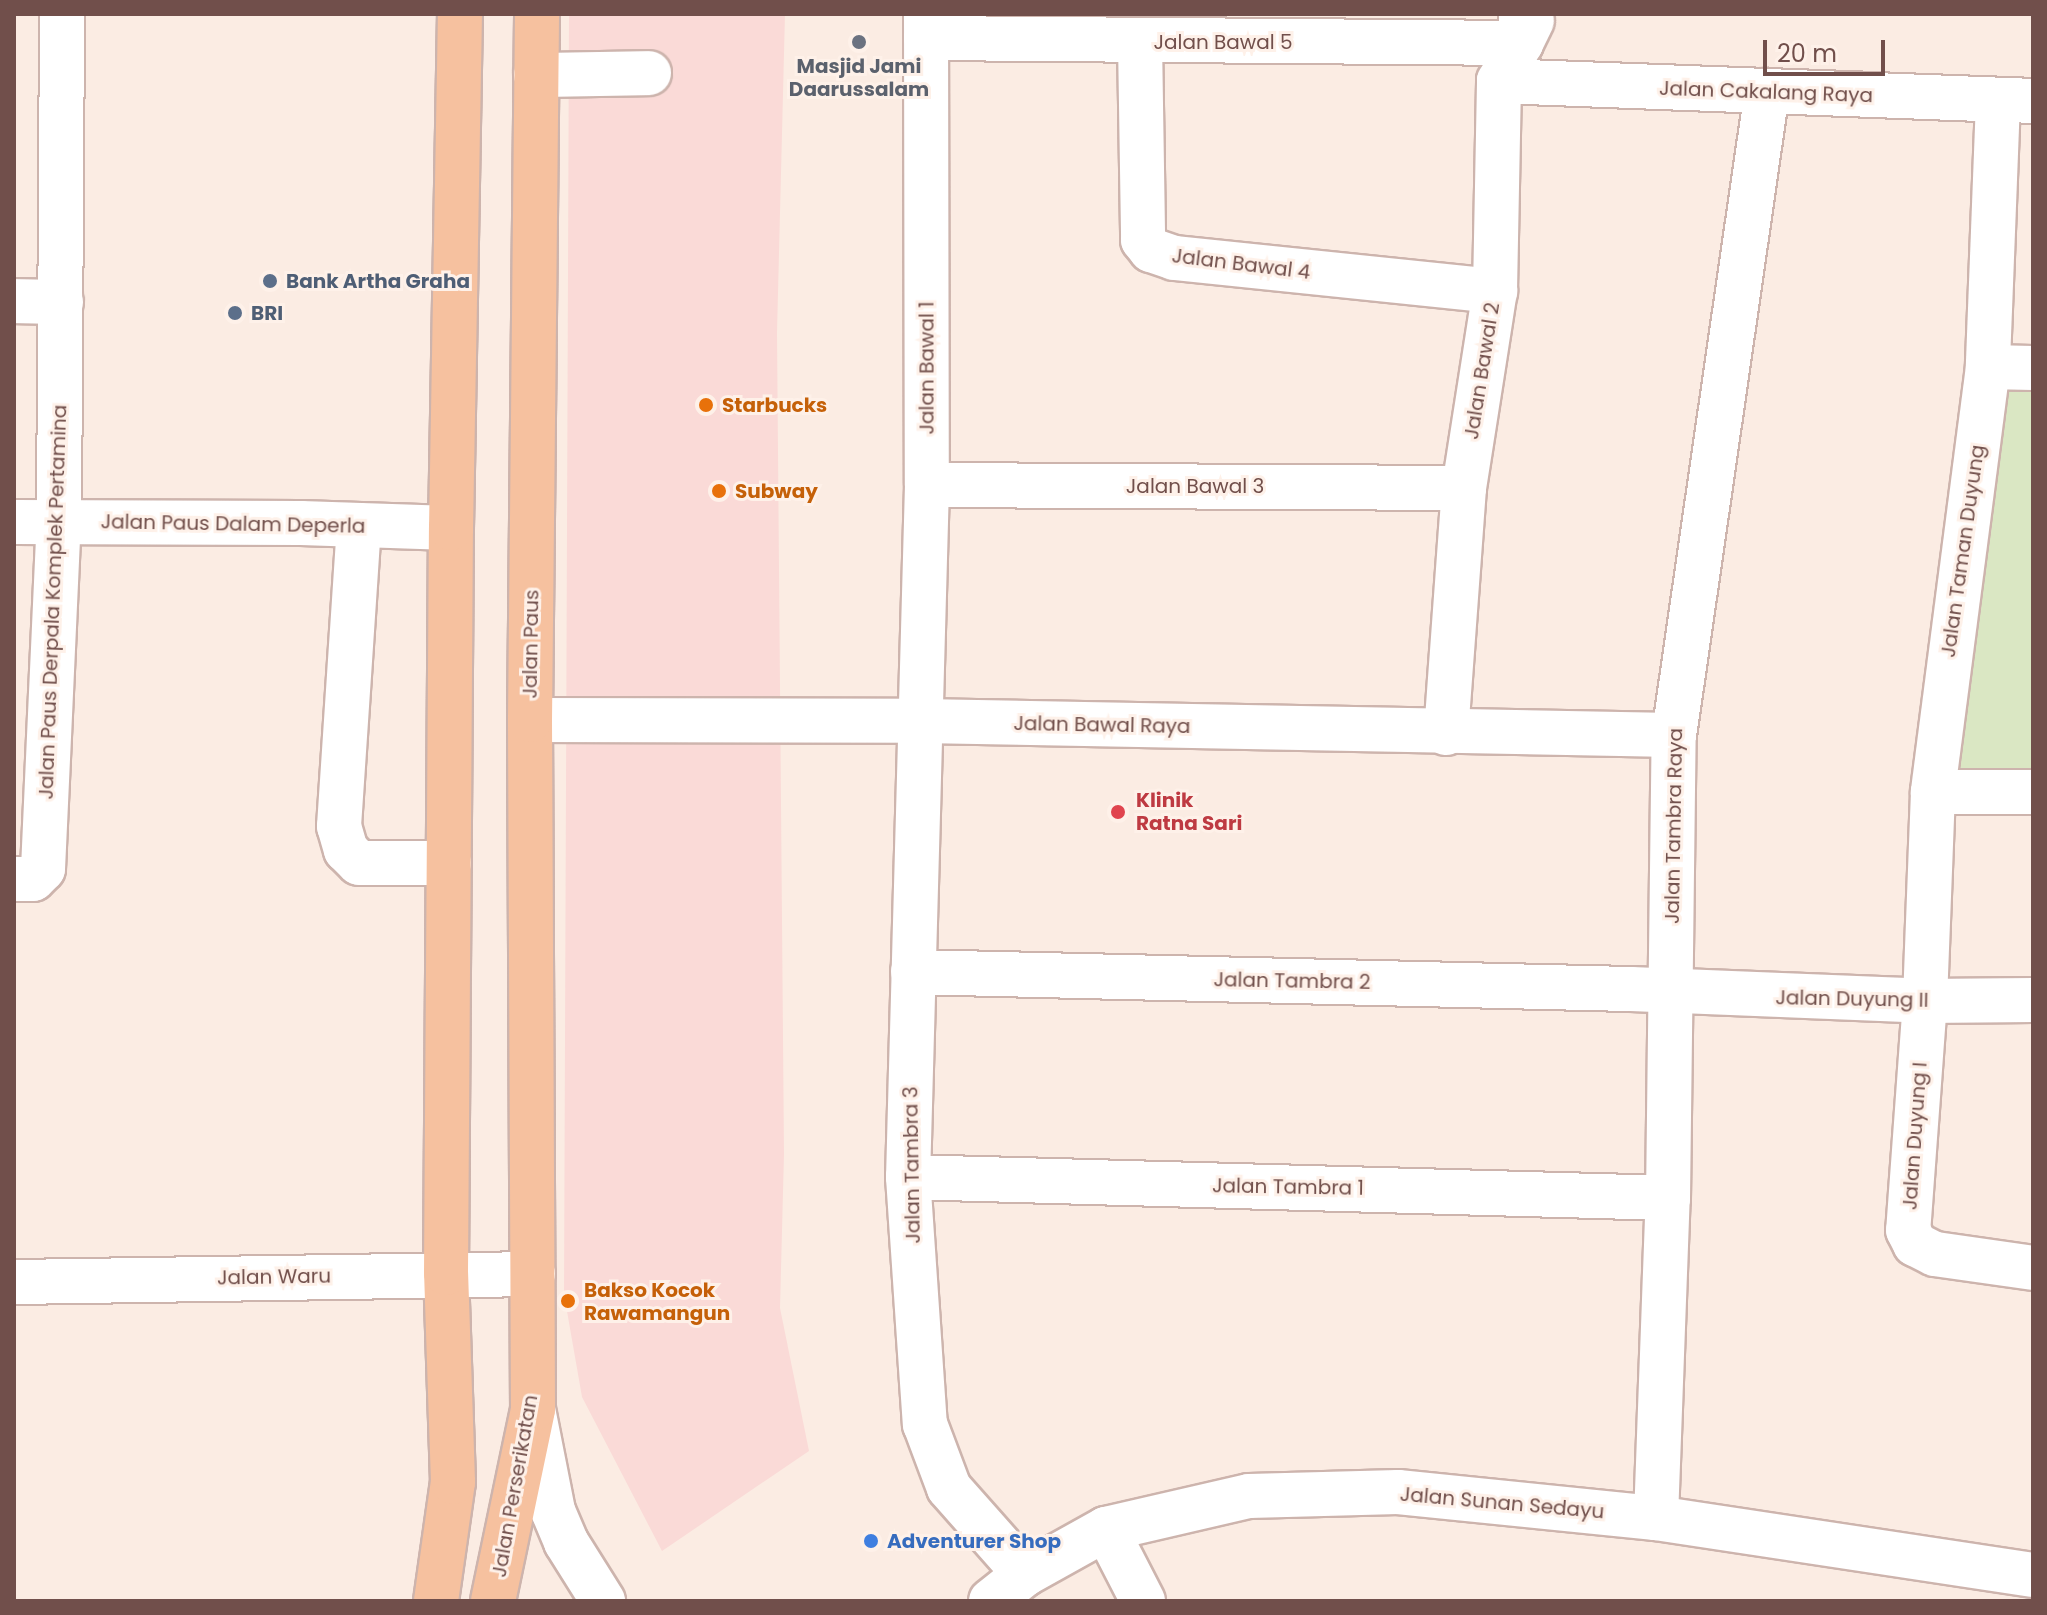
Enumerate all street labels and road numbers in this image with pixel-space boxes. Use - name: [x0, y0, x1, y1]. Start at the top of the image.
- street label: Jalan Bawal 5: [1153, 30, 1293, 54]
- street label: Jalan Cakalang Raya: [1659, 76, 1873, 108]
- street label: Jalan Bawal 4: [1170, 244, 1312, 284]
- street label: Jalan Bawal 1: [915, 301, 939, 435]
- street label: Jalan Bawal 2: [1459, 301, 1505, 441]
- street label: Jalan Paus Derpala Komplek Pertamina: [34, 404, 72, 800]
- street label: Jalan Taman Duyung: [1936, 443, 1990, 659]
- street label: Jalan Bawal 3: [1126, 474, 1264, 498]
- street label: Jalan Paus Dalam Deperla: [100, 510, 366, 538]
- street label: Jalan Paus: [518, 589, 544, 699]
- street label: Jalan Bawal Raya: [1013, 711, 1191, 739]
- street label: Jalan Tambra Raya: [1660, 728, 1688, 924]
- street label: Jalan Tambra 2: [1213, 968, 1371, 994]
- street label: Jalan Duyung II: [1775, 986, 1929, 1012]
- street label: Jalan Duyung I: [1898, 1061, 1932, 1211]
- street label: Jalan Tambra 3: [899, 1086, 925, 1244]
- street label: Jalan Tambra 1: [1212, 1174, 1364, 1200]
- street label: Jalan Waru: [217, 1264, 331, 1290]
- street label: Jalan Perserikatan: [487, 1393, 543, 1579]
- street label: Jalan Sunan Sedayu: [1399, 1482, 1605, 1524]

